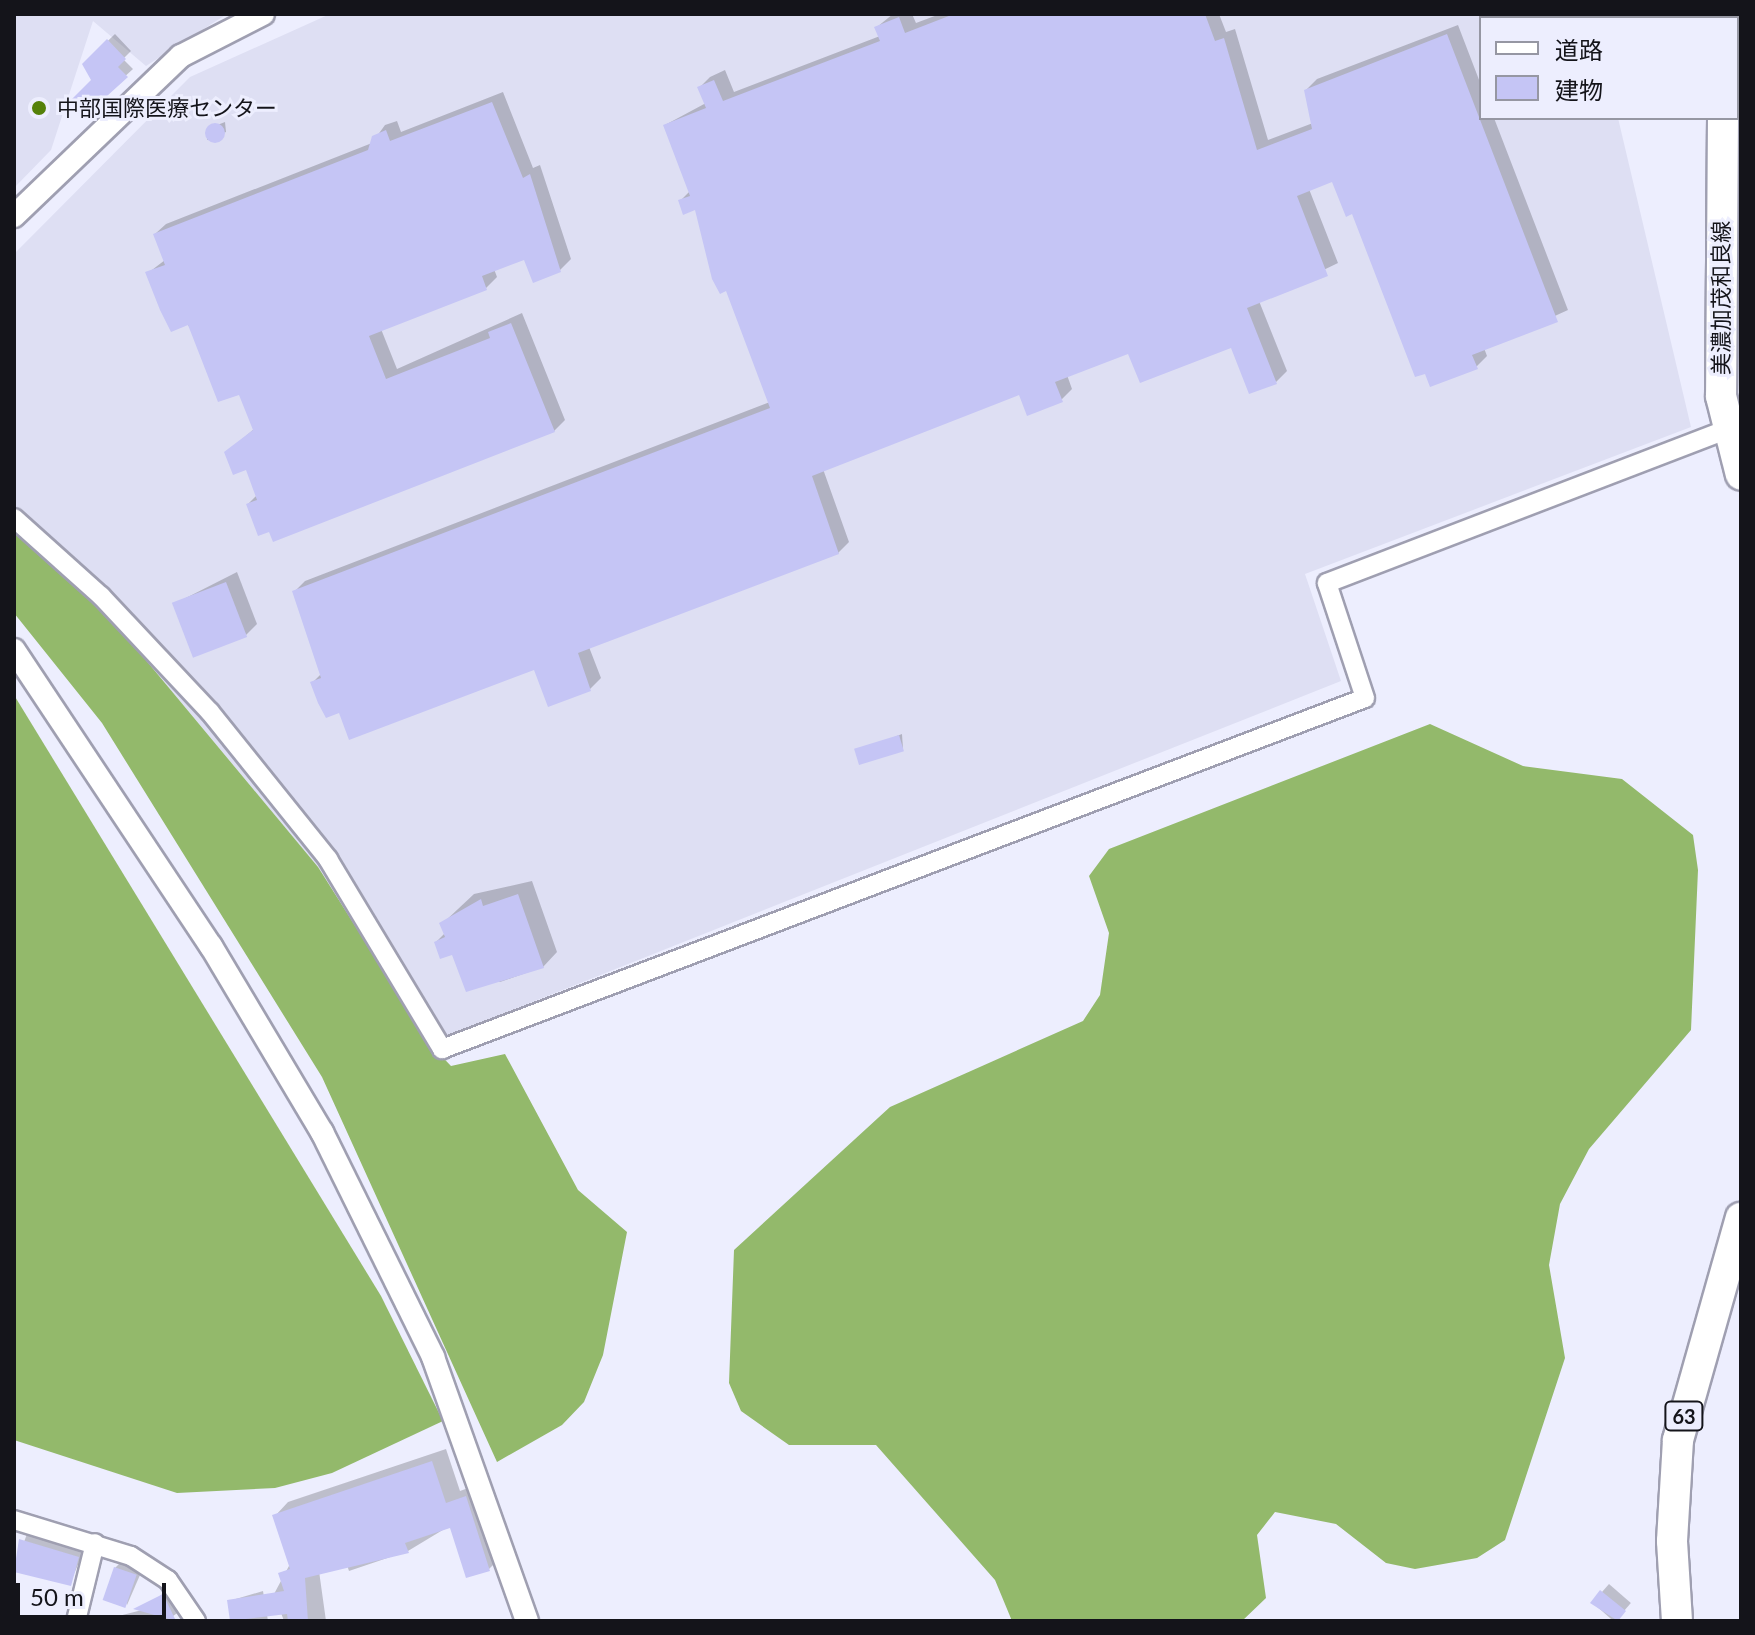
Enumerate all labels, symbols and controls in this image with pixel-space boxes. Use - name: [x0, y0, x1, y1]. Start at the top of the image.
- legend: [1479, 16, 1739, 120]
- text: 道路: [1555, 35, 1603, 64]
- text: 建物: [1555, 75, 1603, 104]
- place label: 中部国際医療センター: [57, 95, 277, 121]
- marker: 中部国際医療センター: [28, 97, 50, 119]
- street label: 美濃加茂和良線: [1708, 221, 1734, 375]
- road number: 63: [1664, 1400, 1704, 1432]
- scale bar: [20, 1567, 170, 1617]
- text: 50 m: [30, 1582, 84, 1611]

